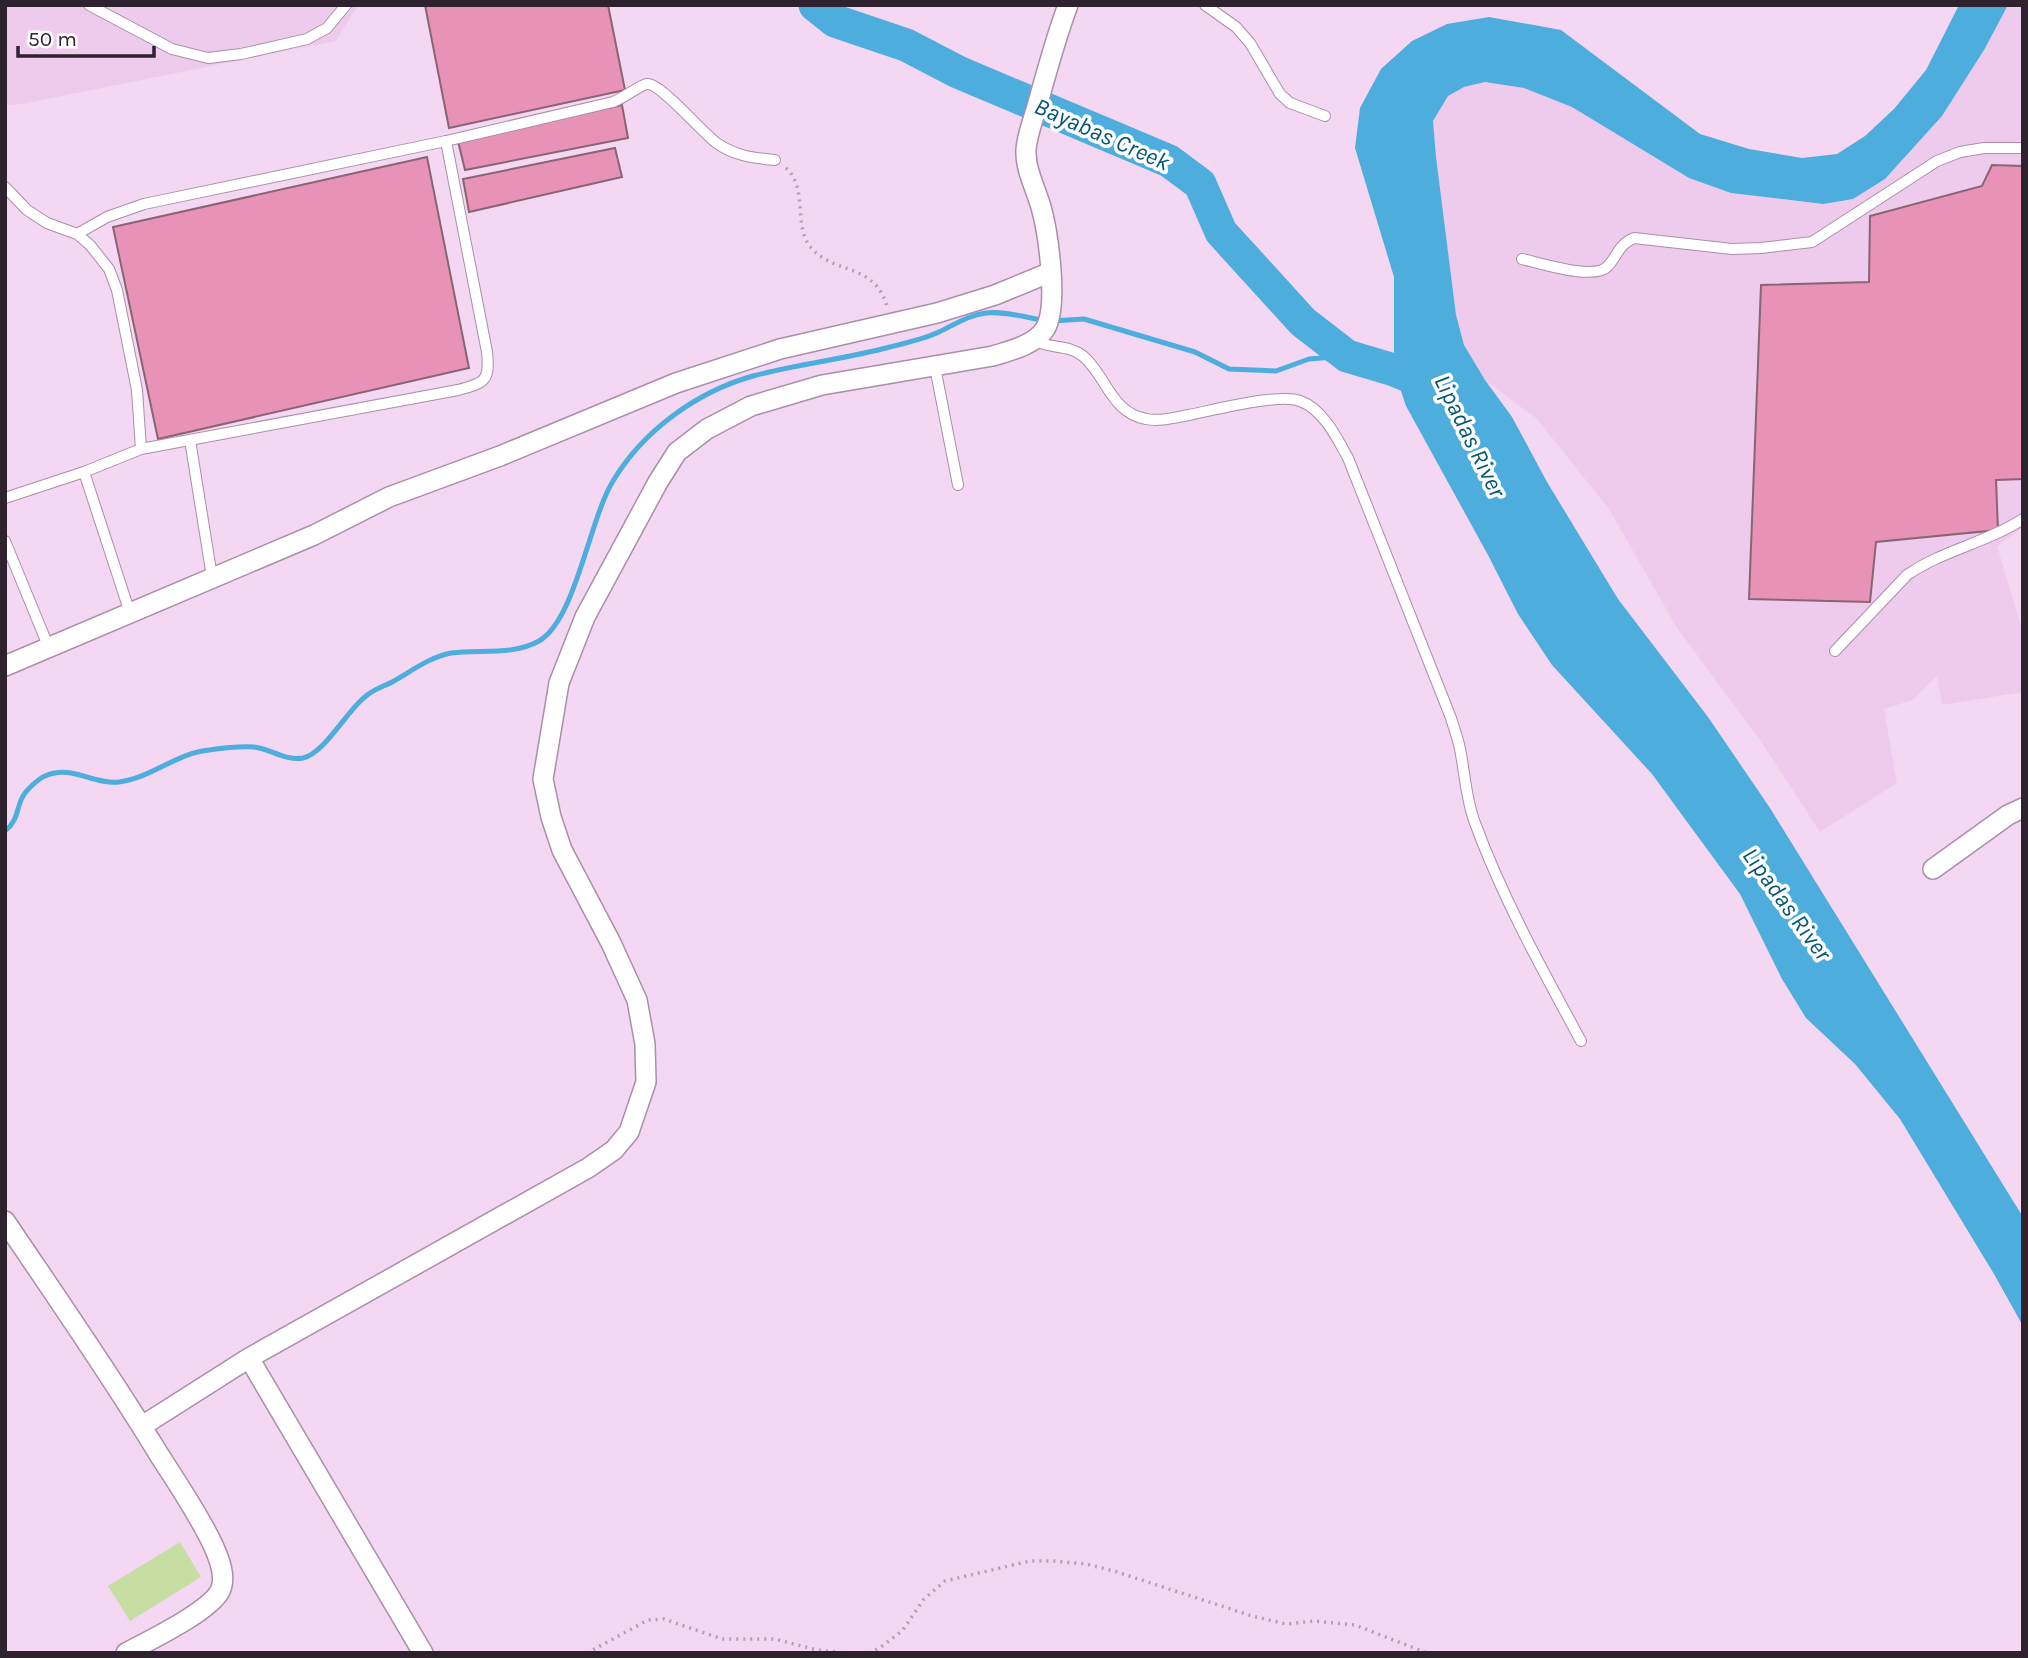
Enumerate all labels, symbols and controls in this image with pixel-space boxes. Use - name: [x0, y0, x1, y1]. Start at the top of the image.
- scale bar: [18, 14, 154, 58]
- text: 50 m: [28, 27, 77, 51]
- water label: Bayabas Creek: [1030, 92, 1175, 177]
- water label: Lipadas River: [1428, 370, 1512, 503]
- water label: Lipadas River: [1737, 842, 1838, 967]

